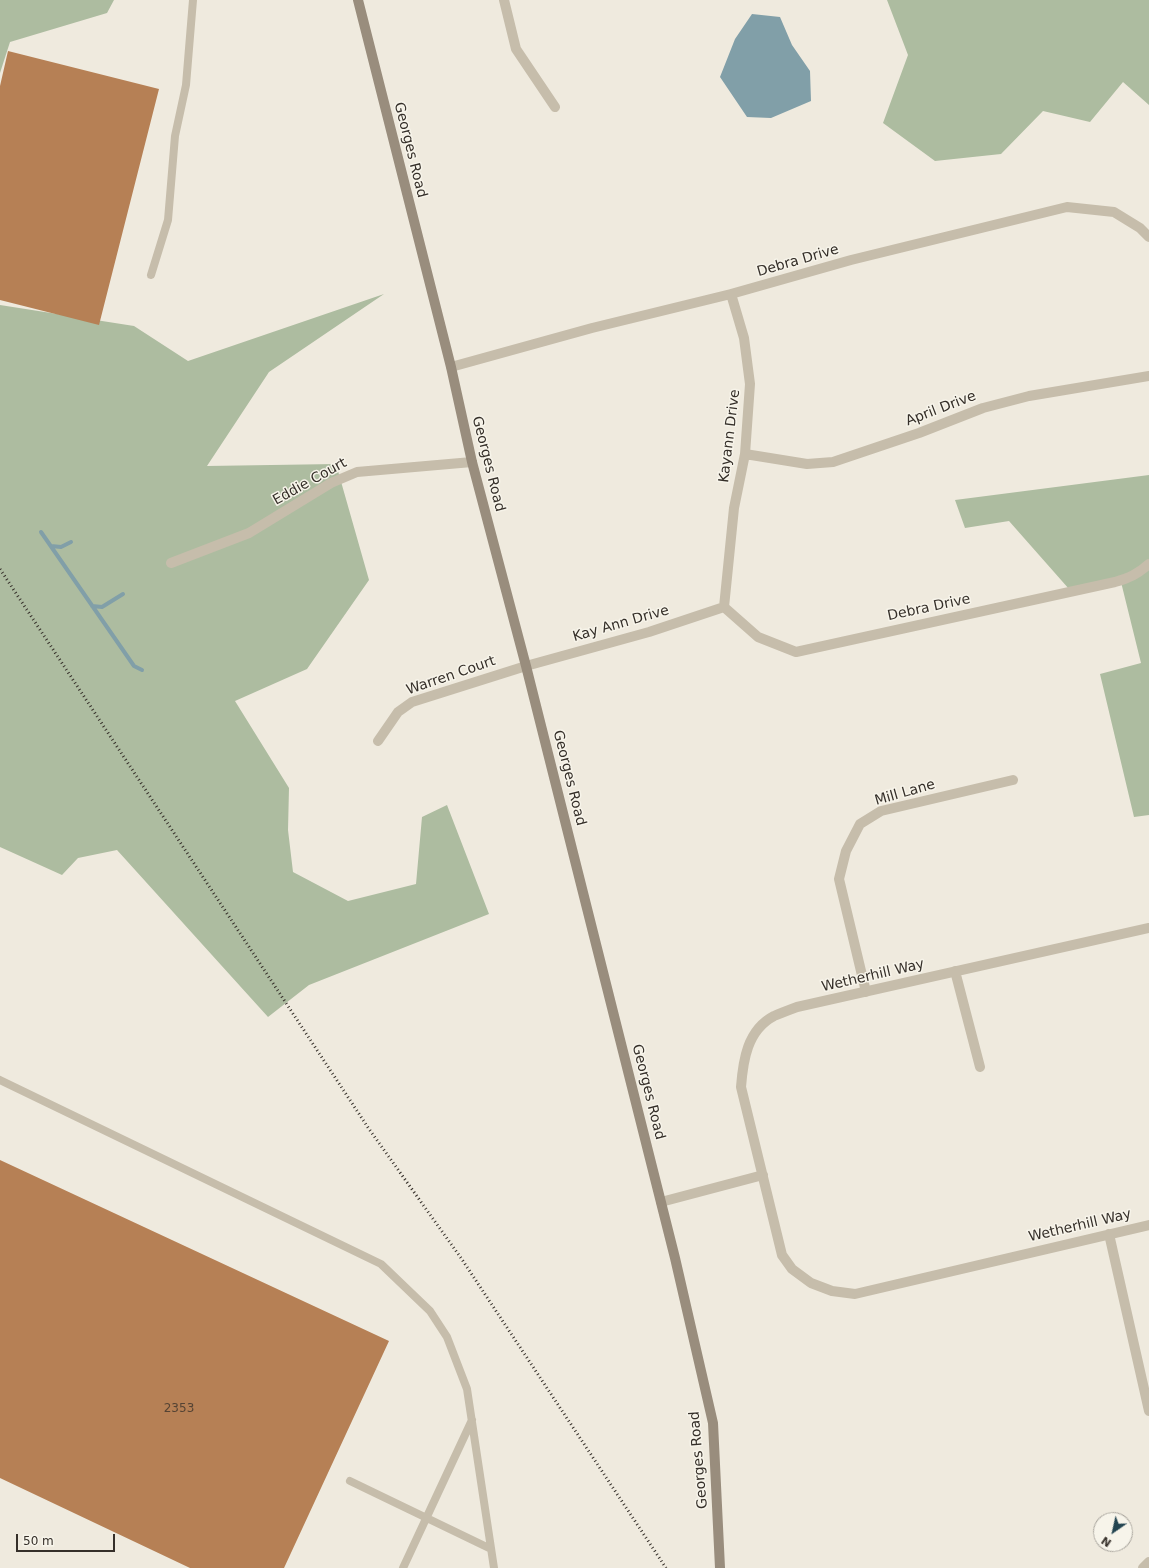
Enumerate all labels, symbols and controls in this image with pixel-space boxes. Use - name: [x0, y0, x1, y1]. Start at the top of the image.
- street label: Georges Road: [390, 100, 430, 200]
- street label: Debra Drive: [755, 241, 841, 281]
- street label: Kayann Drive: [716, 388, 744, 484]
- street label: April Drive: [904, 388, 978, 430]
- street label: Georges Road: [468, 414, 508, 514]
- street label: Eddie Court: [270, 455, 350, 509]
- street label: Debra Drive: [886, 591, 972, 625]
- street label: Kay Ann Drive: [571, 602, 671, 646]
- street label: Warren Court: [404, 653, 498, 699]
- street label: Georges Road: [549, 728, 589, 828]
- street label: Mill Lane: [873, 776, 937, 810]
- street label: Wetherhill Way: [820, 956, 926, 996]
- street label: Georges Road: [628, 1042, 668, 1142]
- street label: Wetherhill Way: [1027, 1206, 1133, 1246]
- house number: 2353: [164, 1402, 194, 1416]
- street label: Georges Road: [686, 1410, 712, 1510]
- north arrow: [1093, 1512, 1133, 1552]
- scale bar: [18, 1526, 117, 1552]
- text: 50 m: [23, 1534, 54, 1548]
- text: N: [1099, 1534, 1114, 1550]

